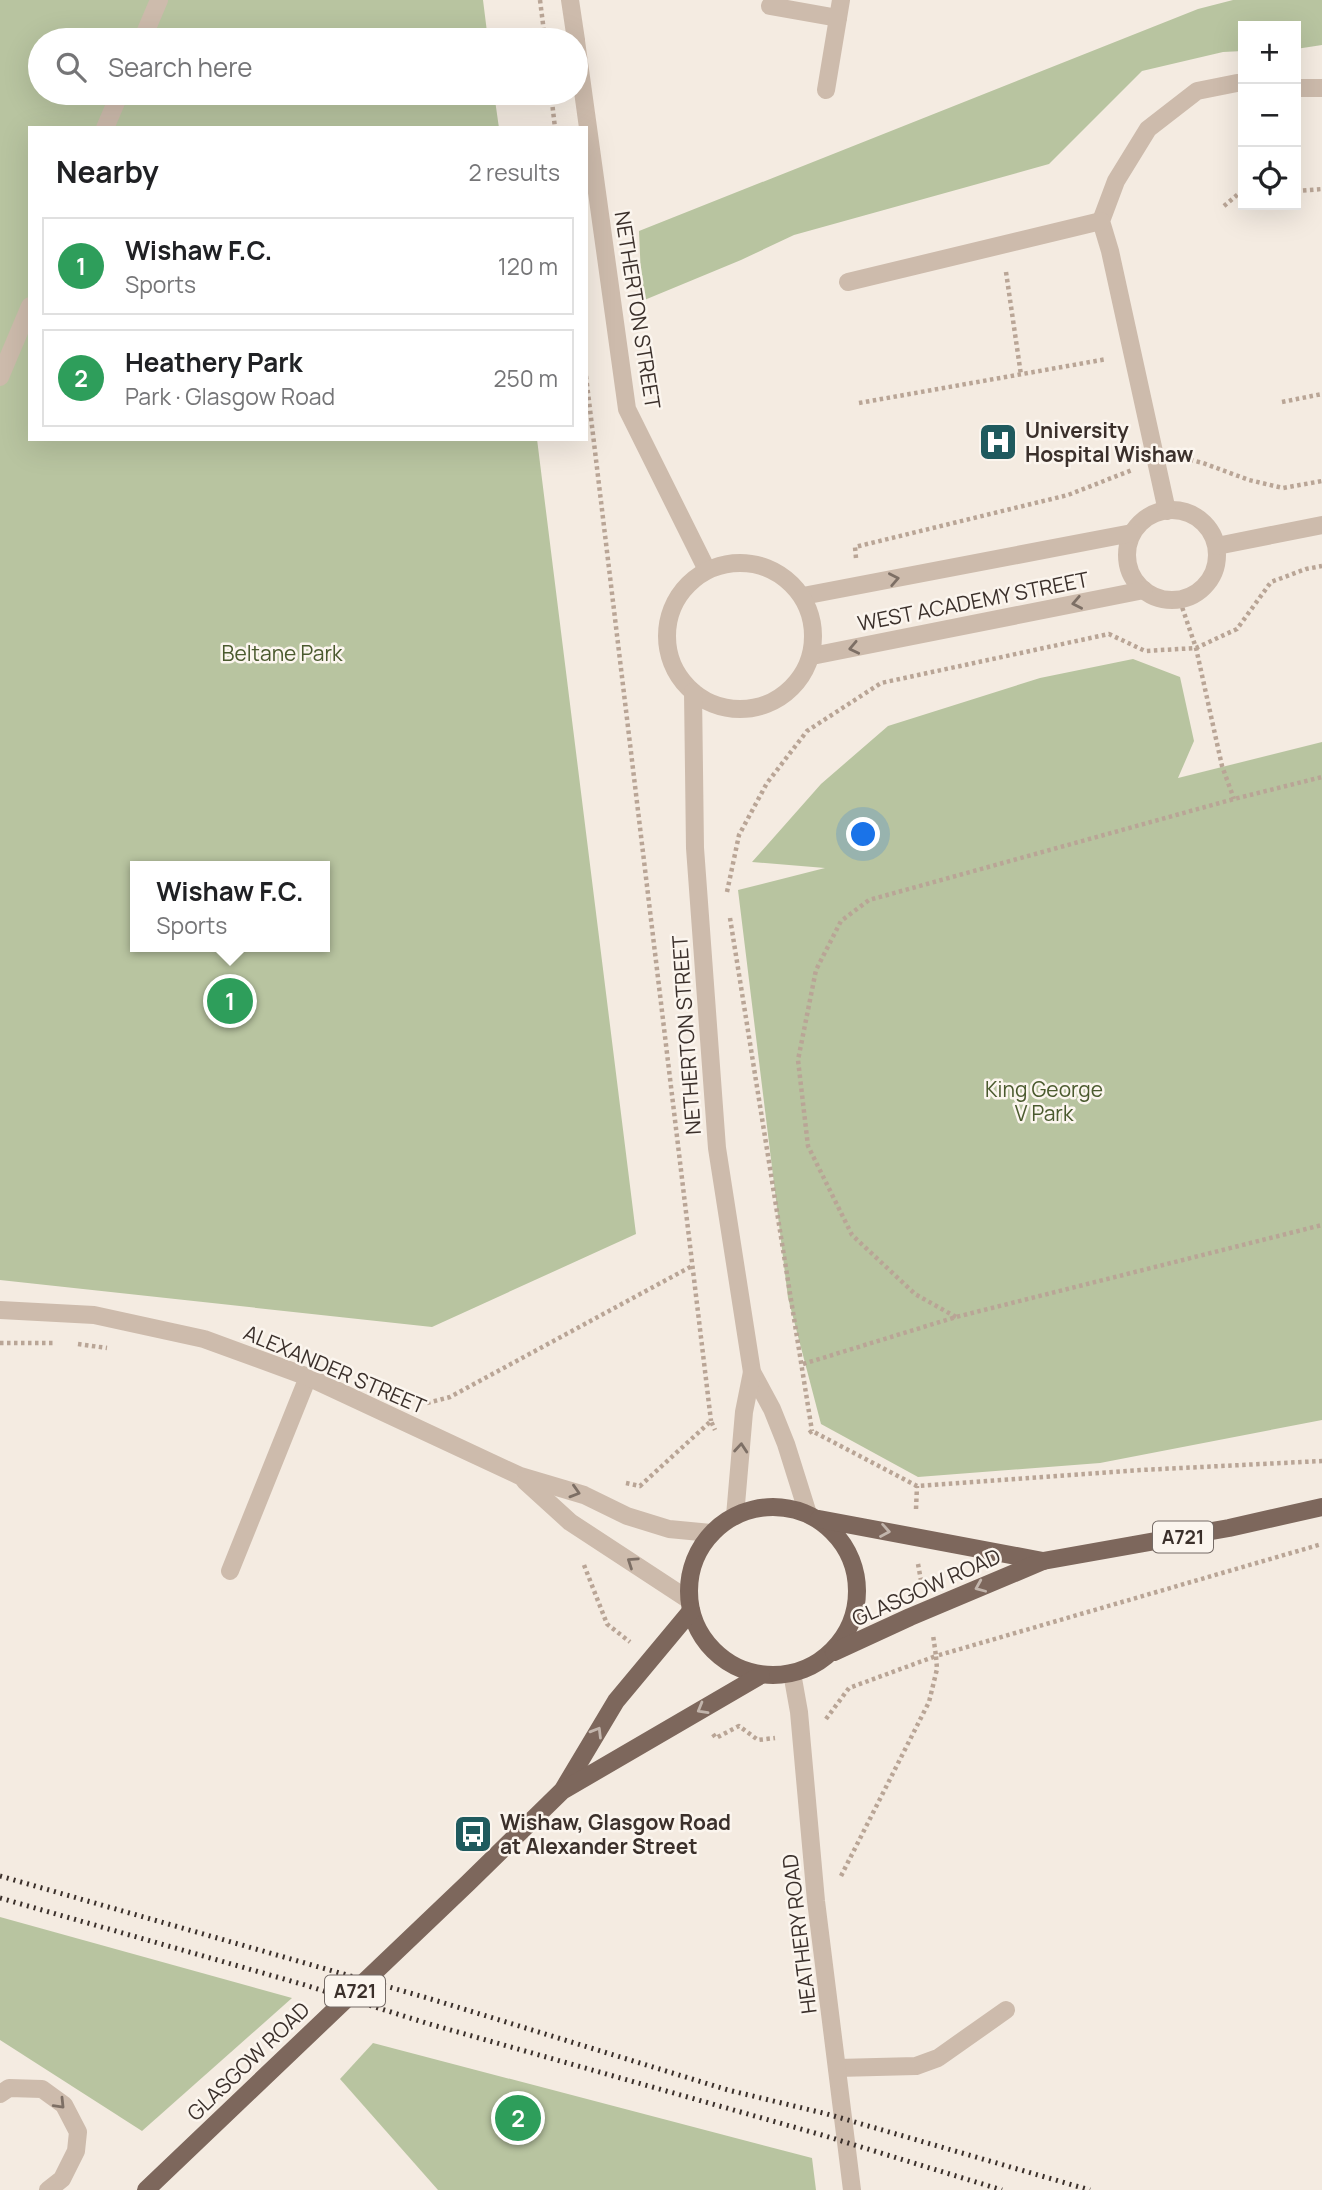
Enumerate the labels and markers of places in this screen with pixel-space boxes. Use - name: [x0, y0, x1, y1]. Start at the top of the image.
- place label: University Hospital Wishaw: [1025, 416, 1193, 468]
- hospital icon: University Hospital Wishaw: [977, 421, 1019, 463]
- pin: 1: [207, 975, 253, 1027]
- place label: Wishaw, Glasgow Road at Alexander Street: [500, 1808, 731, 1860]
- bus stop icon: Wishaw, Glasgow Road at Alexander Street: [452, 1813, 494, 1855]
- pin: 2: [495, 2092, 541, 2144]

